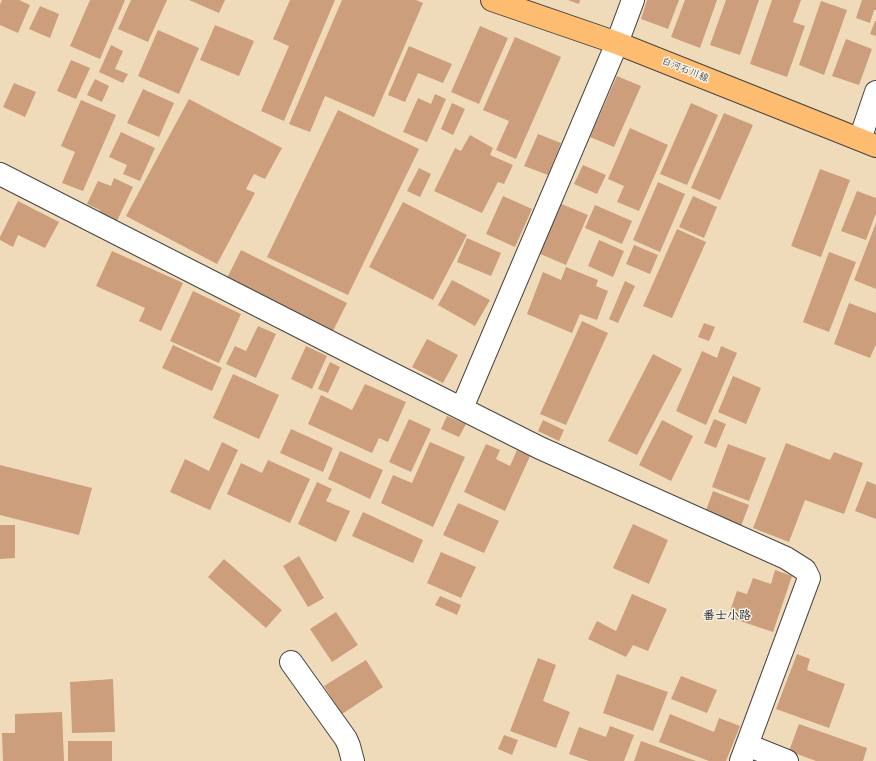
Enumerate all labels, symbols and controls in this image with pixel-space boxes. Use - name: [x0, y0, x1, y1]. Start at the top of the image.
- street label: 白河石川線: [660, 55, 710, 85]
- district label: 番士小路: [703, 609, 751, 623]

